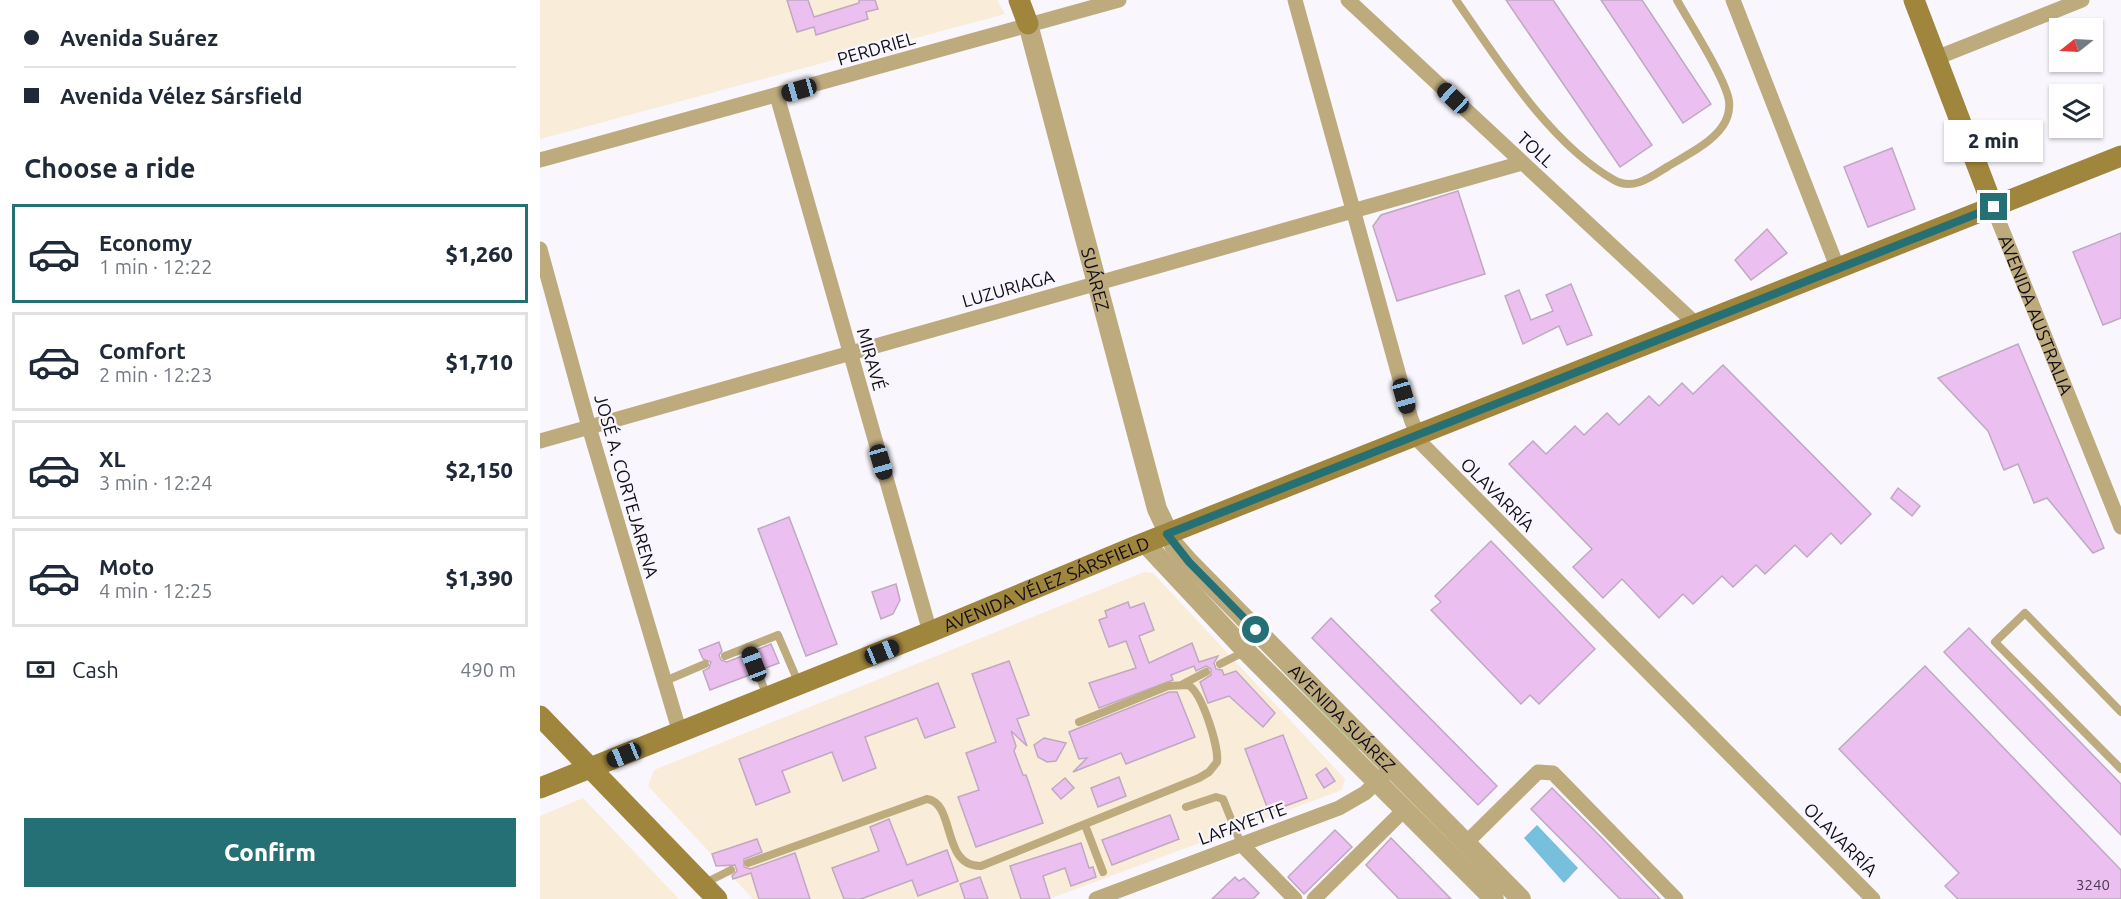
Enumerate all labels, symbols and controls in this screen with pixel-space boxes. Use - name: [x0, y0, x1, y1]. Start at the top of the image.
- north arrow: [2049, 18, 2103, 72]
- map controls: [2049, 18, 2103, 138]
- text: Avenida Suárez: [60, 25, 218, 50]
- street label: PERDRIEL: [835, 27, 917, 69]
- car: [779, 76, 819, 104]
- car: [1434, 79, 1472, 117]
- text: Avenida Vélez Sársfield: [60, 83, 302, 108]
- button: layers: [2049, 84, 2103, 138]
- callout: 2 min: [1944, 120, 2044, 162]
- street label: TOLL: [1514, 127, 1558, 171]
- text: 2 min: [1968, 129, 2019, 152]
- text: Choose a ride: [24, 153, 196, 183]
- route end: [1980, 193, 2007, 220]
- icon: car: [27, 227, 81, 281]
- text: Economy: [99, 230, 192, 255]
- street label: AVENIDA AUSTRALIA: [1995, 232, 2077, 398]
- text: $1,260: [446, 241, 513, 266]
- street label: SUÁREZ: [1078, 245, 1114, 313]
- text: 1 min · 12:22: [99, 255, 213, 278]
- street label: LUZURIAGA: [960, 265, 1057, 311]
- street label: MIRAVÉ: [854, 325, 891, 393]
- icon: car: [27, 335, 81, 389]
- text: Comfort: [99, 338, 186, 363]
- text: $1,710: [446, 349, 513, 374]
- text: 2 min · 12:23: [99, 363, 213, 386]
- car: [1390, 376, 1418, 416]
- street label: JOSÉ A. CORTEJARENA: [591, 392, 664, 580]
- car: [867, 442, 895, 482]
- icon: car: [27, 443, 81, 497]
- text: XL: [99, 446, 126, 471]
- street label: OLAVARRÍA: [1457, 453, 1540, 535]
- text: $2,150: [446, 457, 513, 482]
- text: 3 min · 12:24: [99, 471, 213, 494]
- street label: AVENIDA VÉLEZ SÁRSFIELD: [940, 532, 1152, 635]
- icon: car: [27, 551, 81, 605]
- text: Moto: [99, 554, 154, 579]
- text: $1,390: [446, 565, 513, 590]
- text: 4 min · 12:25: [99, 579, 213, 602]
- route start: [1242, 616, 1269, 643]
- car: [862, 637, 902, 667]
- car: [739, 644, 769, 684]
- icon: cash: [24, 653, 57, 686]
- text: Cash: [72, 657, 119, 682]
- text: 490 m: [460, 658, 516, 681]
- street label: AVENIDA SUÁREZ: [1285, 660, 1400, 776]
- car: [604, 740, 644, 770]
- street label: LAFAYETTE: [1196, 798, 1288, 848]
- street label: OLAVARRÍA: [1800, 798, 1883, 880]
- button: Confirm: [24, 818, 516, 887]
- house number: 3240: [2076, 876, 2110, 893]

